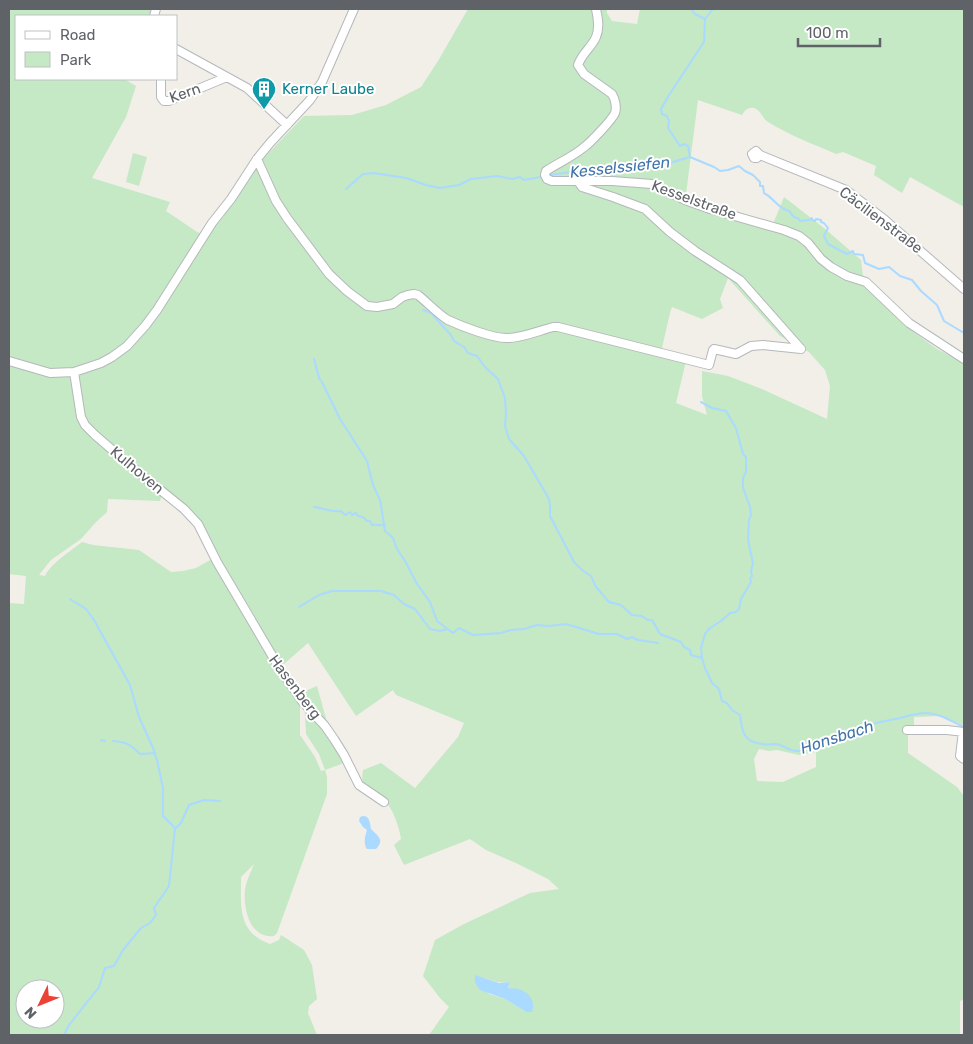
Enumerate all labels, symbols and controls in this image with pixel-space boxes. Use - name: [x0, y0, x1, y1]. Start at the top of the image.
- legend: [15, 15, 178, 80]
- scale bar: [798, 15, 880, 47]
- text: 100 m: [806, 24, 848, 42]
- text: Road: [60, 26, 96, 44]
- text: Park: [60, 51, 91, 69]
- building icon: Kerner Laube: [251, 76, 277, 110]
- street label: Kern: [167, 79, 203, 107]
- place label: Kerner Laube: [282, 80, 374, 98]
- water label: Kesselssiefen: [569, 152, 671, 182]
- street label: Kesselstraße: [649, 176, 739, 224]
- street label: Cäcilienstraße: [836, 183, 926, 257]
- street label: Kulhoven: [107, 442, 167, 498]
- street label: Hasenberg: [265, 651, 325, 723]
- water label: Honsbach: [798, 716, 876, 758]
- north arrow: [15, 979, 65, 1029]
- text: N: [21, 1003, 41, 1022]

